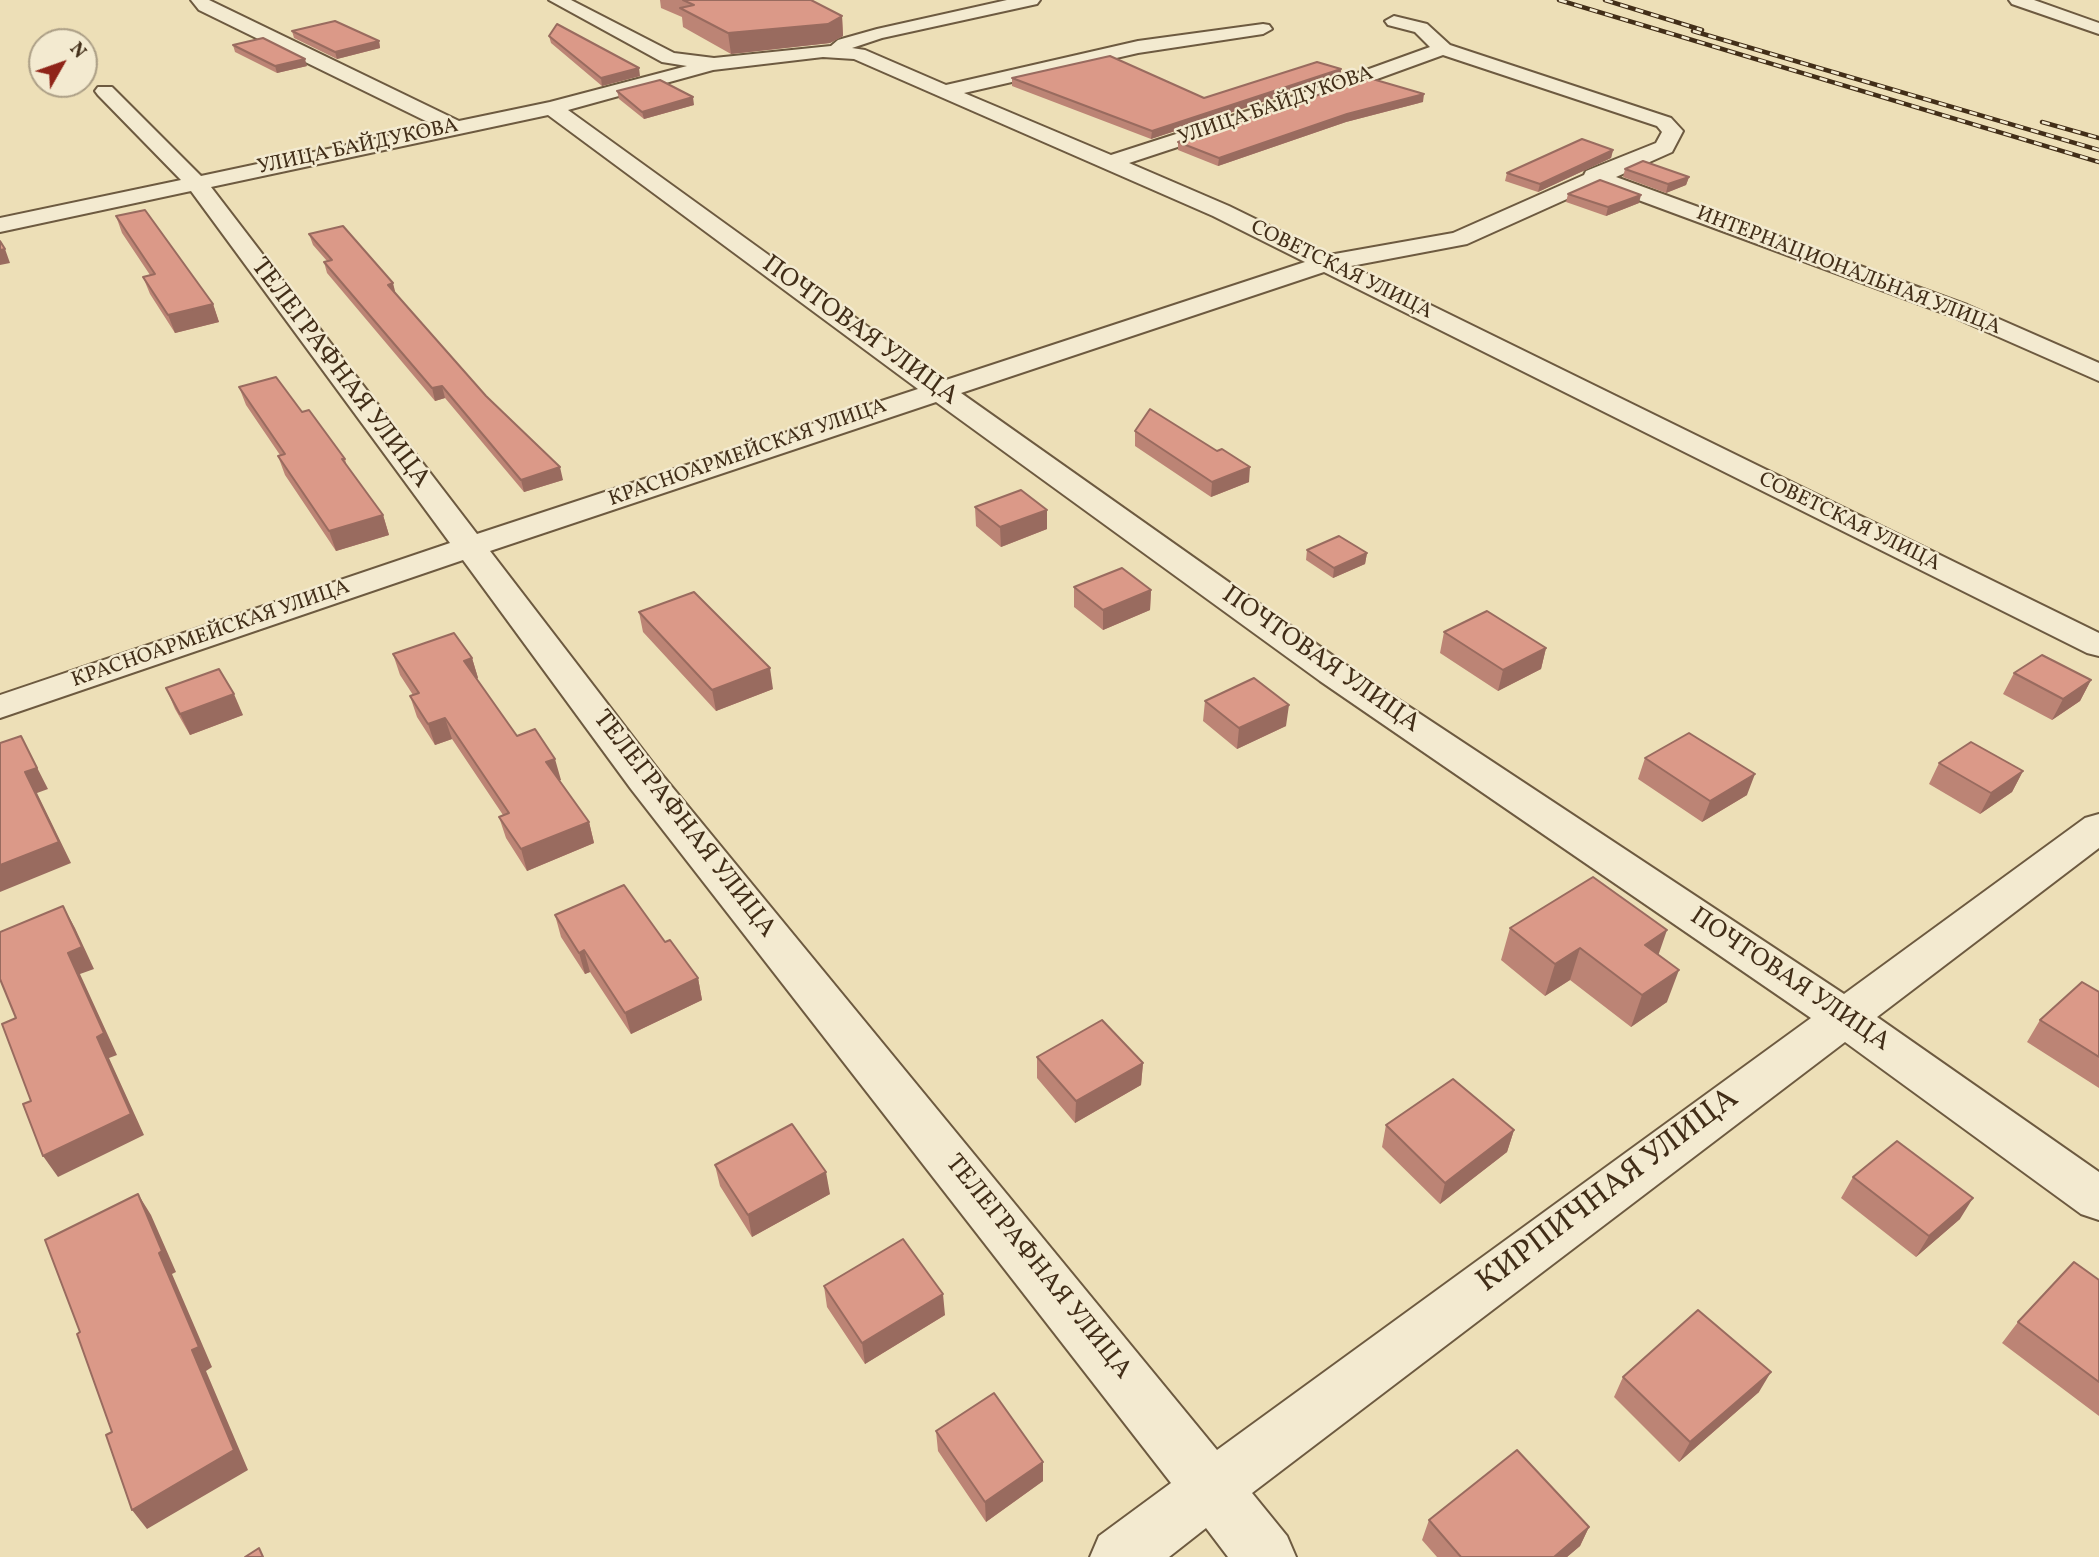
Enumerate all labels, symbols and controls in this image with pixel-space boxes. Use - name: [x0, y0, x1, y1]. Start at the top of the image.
- north arrow: [28, 28, 98, 98]
- text: N: [63, 37, 92, 64]
- street label: УЛИЦА БАЙДУКОВА: [1175, 62, 1377, 152]
- street label: УЛИЦА БАЙДУКОВА: [255, 114, 461, 182]
- street label: ИНТЕРНАЦИОНАЛЬНАЯ УЛИЦА: [1692, 202, 2004, 342]
- street label: СОВЕТСКАЯ УЛИЦА: [1246, 216, 1436, 326]
- street label: ПОЧТОВАЯ УЛИЦА: [755, 250, 963, 414]
- street label: ТЕЛЕГРАФНАЯ УЛИЦА: [242, 253, 436, 495]
- street label: КРАСНОАРМЕЙСКАЯ УЛИЦА: [606, 395, 890, 513]
- street label: СОВЕТСКАЯ УЛИЦА: [1754, 468, 1944, 578]
- street label: КРАСНОАРМЕЙСКАЯ УЛИЦА: [69, 576, 353, 694]
- street label: ПОЧТОВАЯ УЛИЦА: [1215, 581, 1425, 741]
- street label: ТЕЛЕГРАФНАЯ УЛИЦА: [585, 705, 781, 945]
- street label: ПОЧТОВАЯ УЛИЦА: [1683, 902, 1895, 1060]
- street label: КИРПИЧНАЯ УЛИЦА: [1471, 1081, 1747, 1303]
- street label: ТЕЛЕГРАФНАЯ УЛИЦА: [937, 1150, 1137, 1386]

